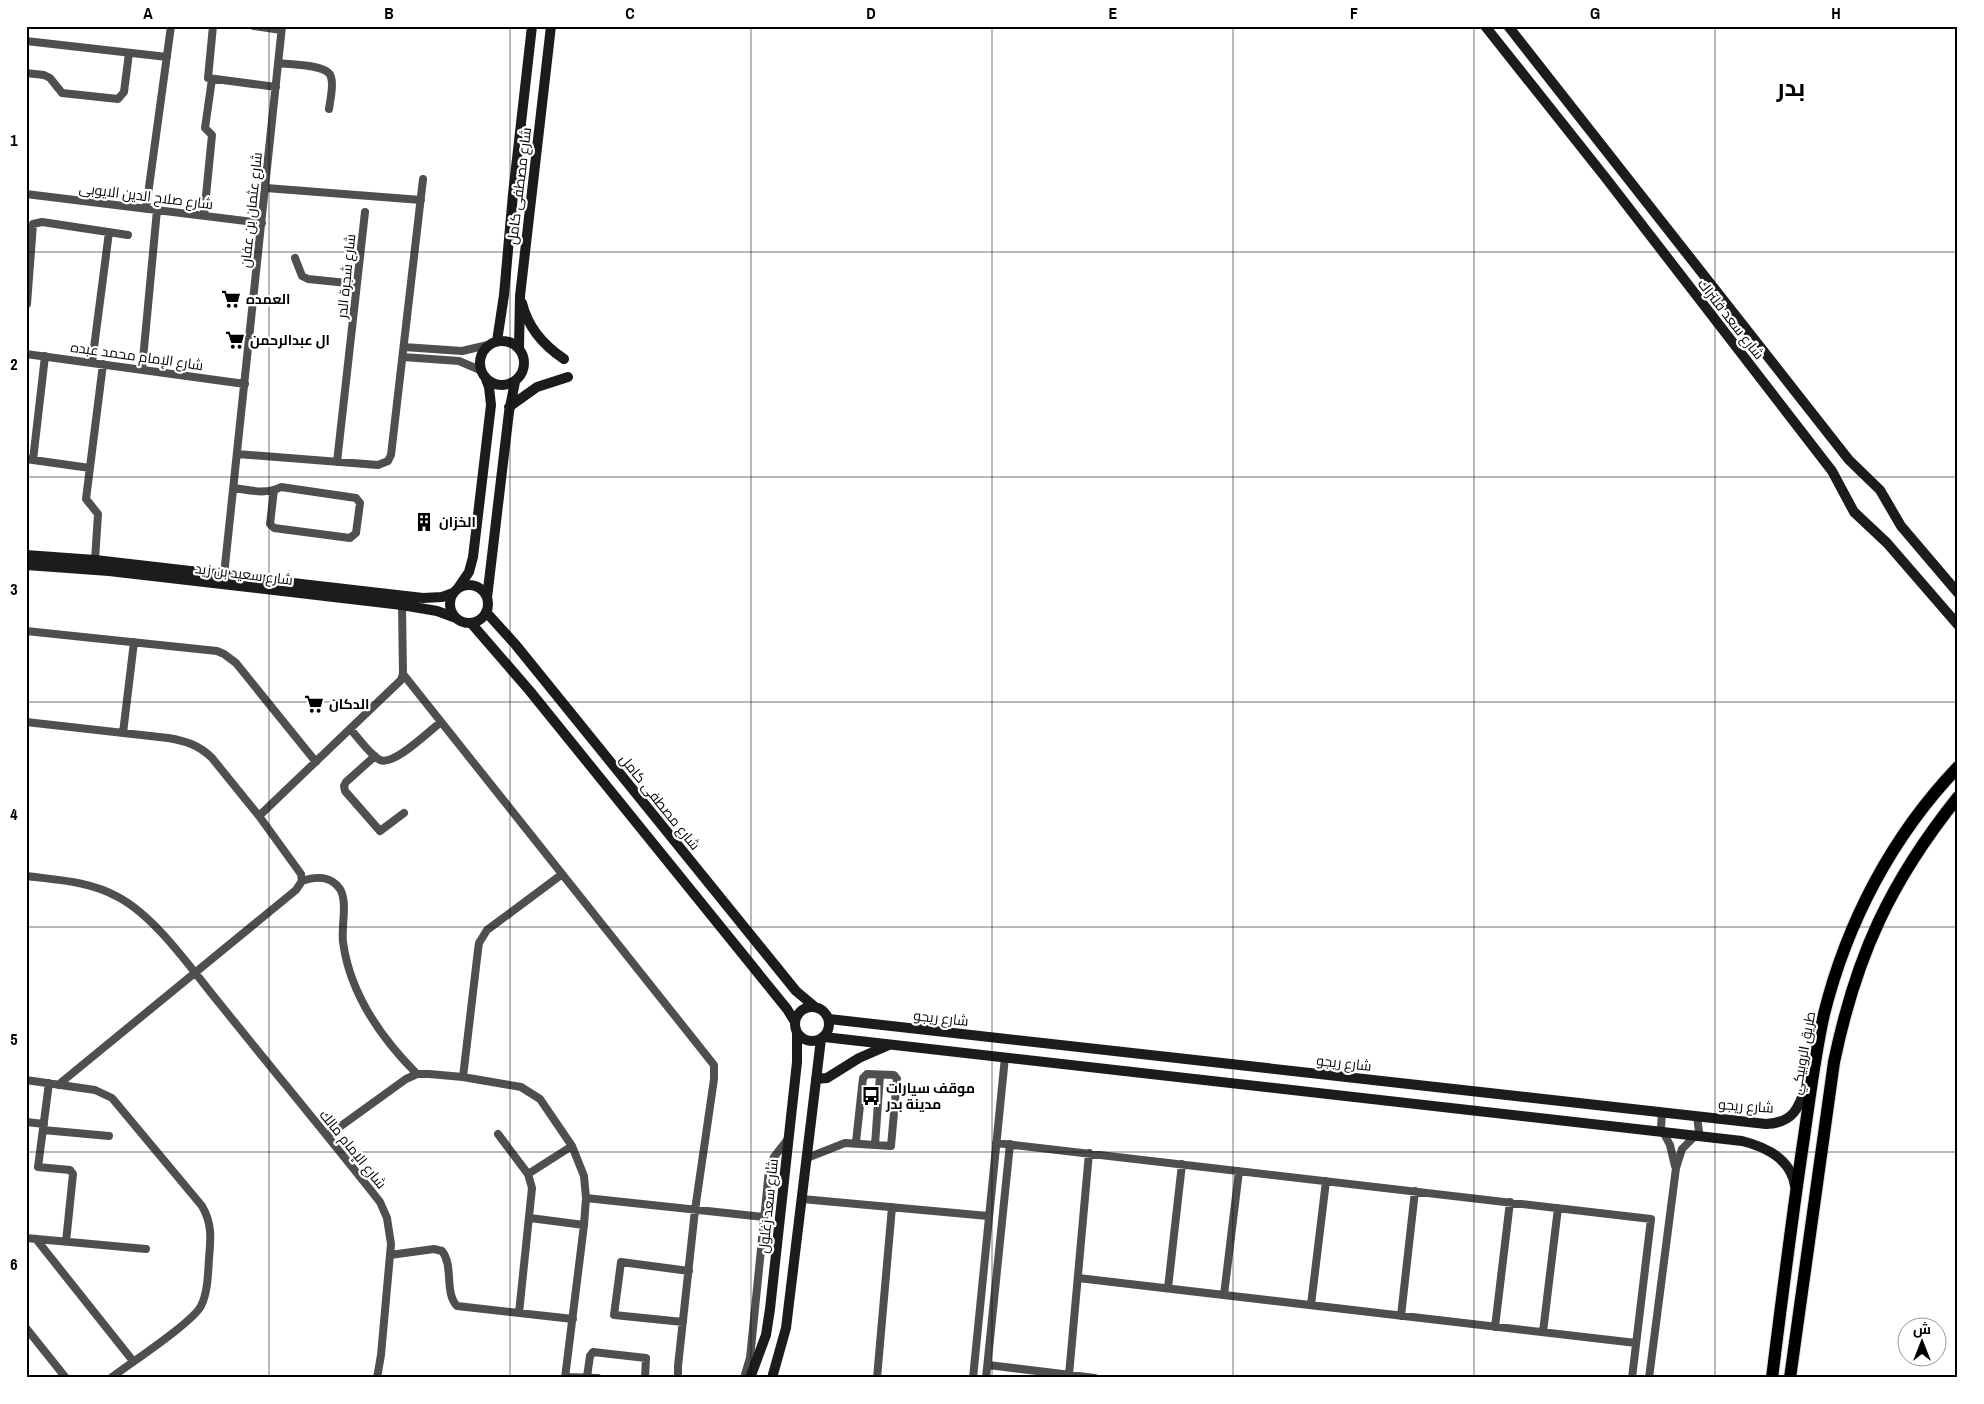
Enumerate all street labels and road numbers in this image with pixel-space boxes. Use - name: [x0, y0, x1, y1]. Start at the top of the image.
- street label: شارع مصطفى كامل: [503, 126, 535, 246]
- street label: شارع عثمان بن عفان: [236, 151, 266, 269]
- street label: شارع صلاح الدين الايوبى: [78, 179, 214, 213]
- street label: شارع شجرة الدر: [333, 233, 359, 320]
- street label: شارع سعد فلتراك: [1694, 275, 1768, 363]
- street label: شارع الإمام محمد عبده: [69, 338, 205, 375]
- street label: شارع سعيد بن زيد: [194, 559, 294, 589]
- street label: شارع مصطفى كامل: [616, 751, 704, 853]
- street label: شارع ريجو: [913, 1006, 969, 1030]
- street label: طريق الروبيكي: [1787, 1010, 1822, 1096]
- street label: شارع ريجو: [1316, 1051, 1372, 1075]
- street label: شارع ريجو: [1718, 1095, 1774, 1117]
- street label: شارع الإمام مالك: [315, 1106, 390, 1193]
- street label: شارع سعد زغلول: [754, 1158, 782, 1254]

